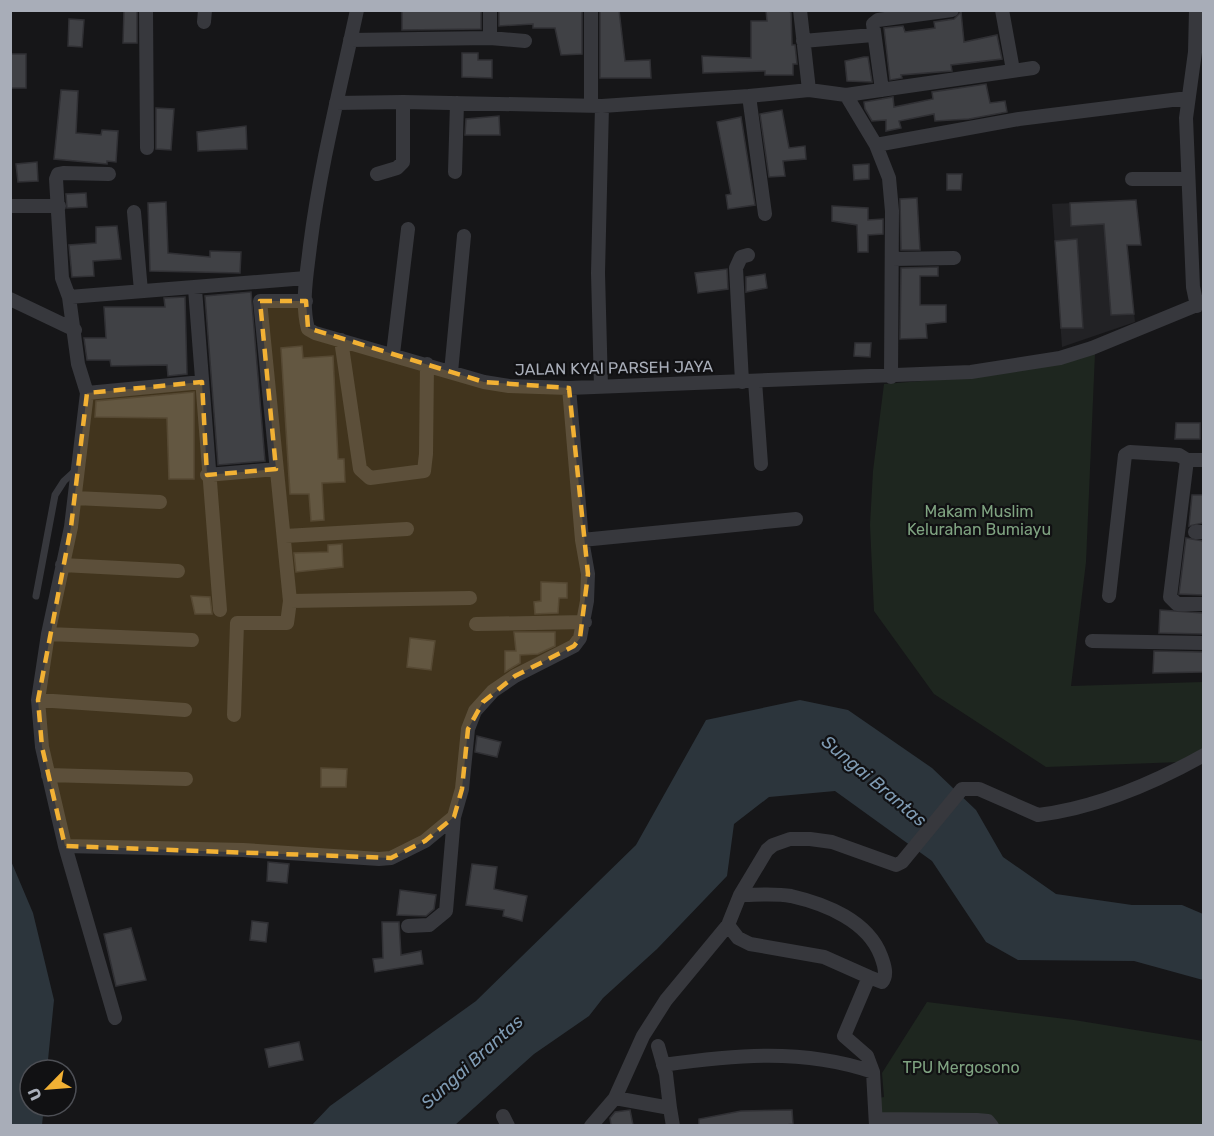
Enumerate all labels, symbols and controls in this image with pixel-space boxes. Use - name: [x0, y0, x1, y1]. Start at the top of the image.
- street label: JALAN KYAI PARSEH JAYA: [515, 357, 714, 379]
- park label: Makam Muslim Kelurahan Bumiayu: [907, 502, 1051, 539]
- water label: Sungai Brantas: [817, 731, 931, 831]
- water label: Sungai Brantas: [416, 1010, 528, 1114]
- north arrow: [18, 1058, 78, 1118]
- park label: TPU Mergosono: [902, 1058, 1020, 1077]
- text: U: [24, 1085, 46, 1103]

